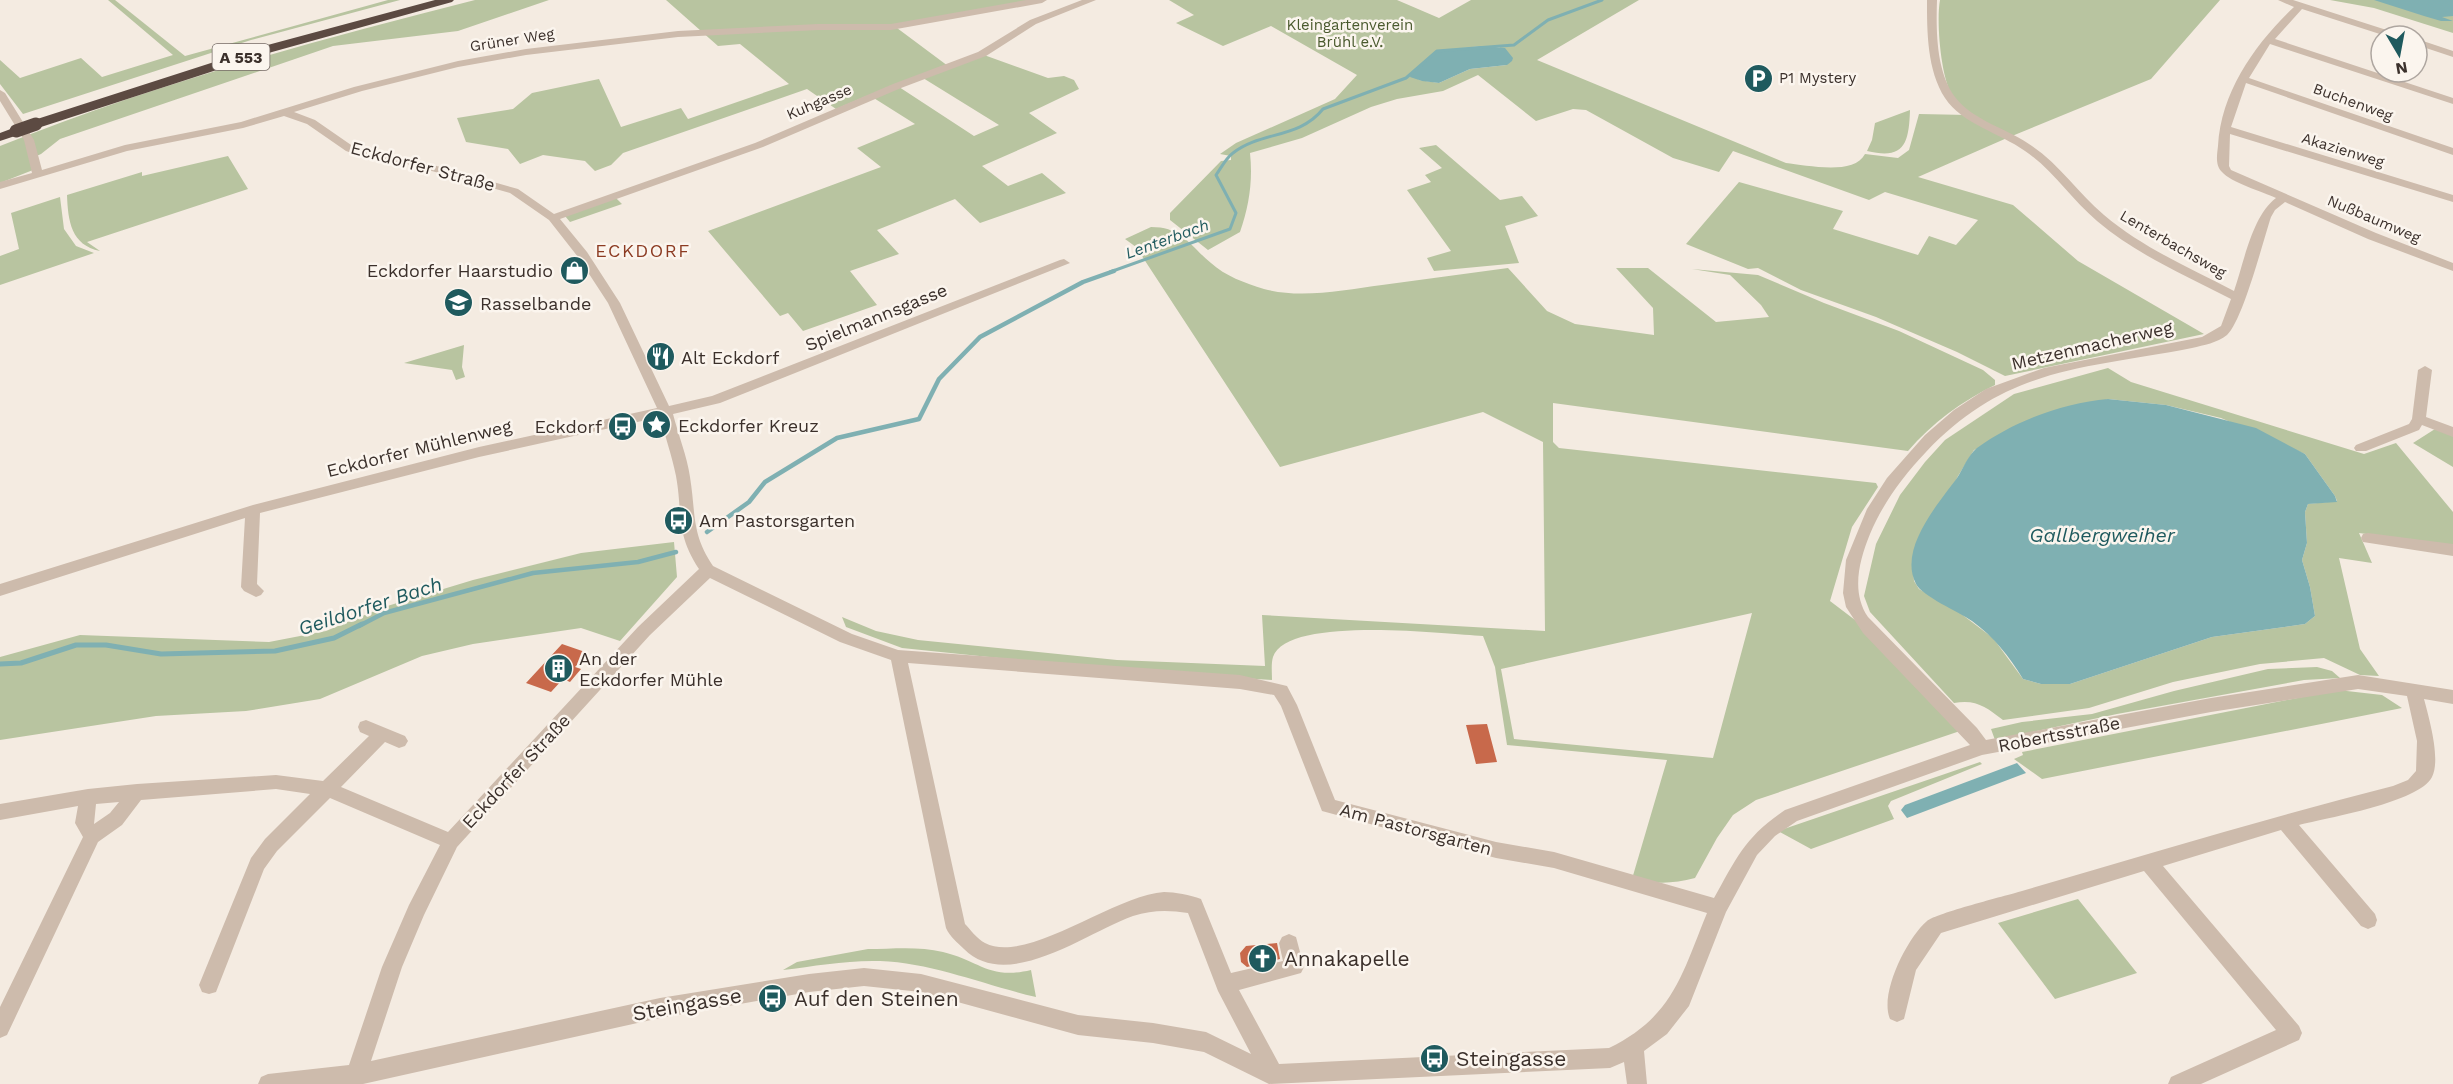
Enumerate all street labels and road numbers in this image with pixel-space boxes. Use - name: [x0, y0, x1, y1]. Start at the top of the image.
- street label: Grüner Weg: [468, 24, 556, 56]
- road number: A 553: [212, 44, 270, 70]
- street label: Buchenweg: [2311, 79, 2395, 125]
- street label: Kuhgasse: [784, 80, 854, 124]
- street label: Akazienweg: [2299, 129, 2387, 171]
- street label: Eckdorfer Straße: [348, 137, 498, 195]
- street label: Nußbaumweg: [2325, 191, 2423, 247]
- street label: Lenterbachsweg: [2117, 206, 2229, 282]
- street label: Spielmannsgasse: [802, 279, 950, 355]
- street label: Metzenmacherweg: [2009, 316, 2175, 374]
- street label: Eckdorfer Mühlenweg: [324, 415, 514, 481]
- street label: Eckdorfer Straße: [458, 709, 574, 833]
- street label: Robertsstraße: [1996, 712, 2122, 756]
- street label: Am Pastorsgarten: [1338, 799, 1494, 859]
- street label: Steingasse: [631, 982, 743, 1026]

